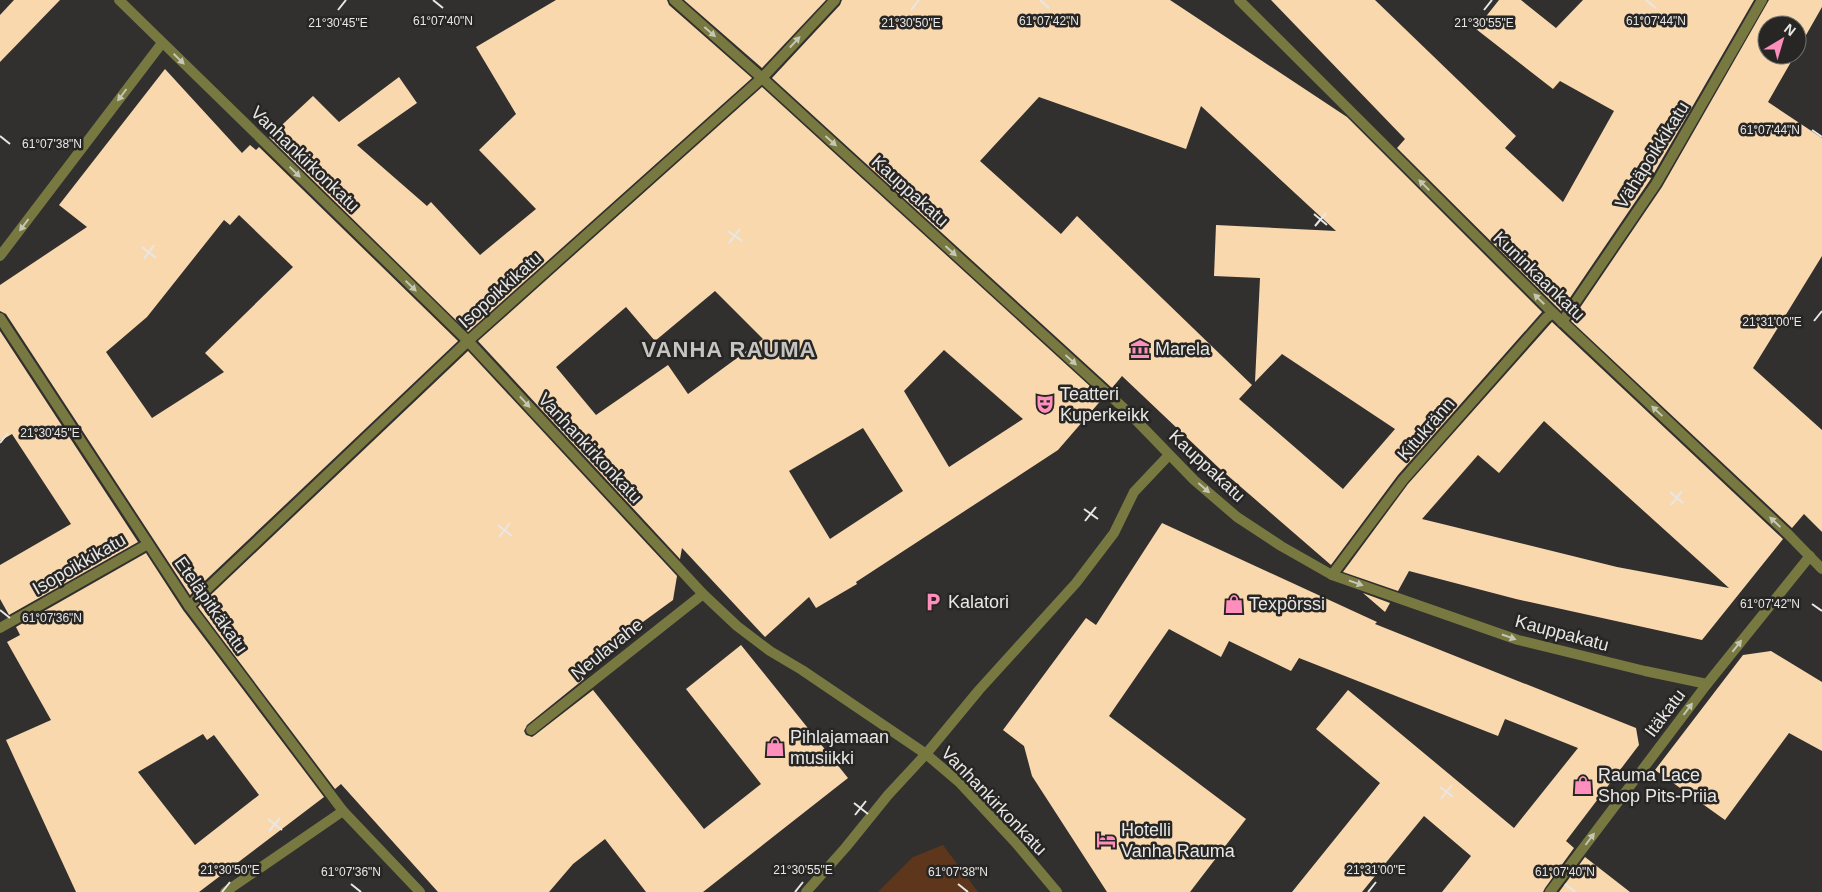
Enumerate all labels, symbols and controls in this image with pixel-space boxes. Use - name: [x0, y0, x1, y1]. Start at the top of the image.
- text: 61°07'40"N: [413, 14, 473, 28]
- text: 61°07'42"N: [1019, 14, 1079, 28]
- text: 61°07'44"N: [1626, 14, 1686, 28]
- north arrow: [1757, 15, 1807, 65]
- text: 21°30'45"E: [308, 16, 368, 30]
- text: 21°30'50"E: [881, 16, 941, 30]
- text: 21°30'55"E: [1454, 16, 1514, 30]
- text: N: [1781, 20, 1799, 39]
- one-way arrow: [704, 26, 716, 38]
- one-way arrow: [789, 37, 801, 49]
- one-way arrow: [173, 53, 185, 65]
- one-way arrow: [117, 88, 128, 101]
- street label: Vähäpoikkikatu: [1611, 98, 1693, 212]
- street label: Vanhankirkonkatu: [247, 102, 363, 216]
- text: 61°07'44"N: [1740, 123, 1800, 137]
- one-way arrow: [825, 135, 837, 147]
- text: 61°07'38"N: [22, 137, 82, 151]
- street label: Kauppakatu: [868, 151, 952, 231]
- one-way arrow: [289, 166, 301, 178]
- one-way arrow: [1418, 179, 1430, 191]
- one-way arrow: [18, 218, 29, 231]
- street label: Kuninkaankatu: [1489, 227, 1589, 325]
- one-way arrow: [945, 245, 957, 257]
- street label: Isopoikkikatu: [455, 248, 545, 332]
- one-way arrow: [405, 280, 417, 292]
- one-way arrow: [1533, 294, 1545, 306]
- text: 21°31'00"E: [1742, 315, 1802, 329]
- district label: VANHA RAUMA: [642, 337, 816, 362]
- museum icon: Marela: [1129, 338, 1151, 360]
- place label: Marela: [1155, 339, 1211, 359]
- one-way arrow: [1064, 355, 1077, 366]
- place label: Teatteri Kuperkeikk: [1060, 384, 1150, 425]
- street label: Vanhankirkonkatu: [534, 389, 646, 507]
- theatre icon: Teatteri Kuperkeikk: [1034, 393, 1056, 415]
- street label: Kitukränn: [1394, 394, 1458, 464]
- one-way arrow: [519, 396, 531, 408]
- one-way arrow: [1651, 405, 1663, 417]
- text: 21°30'45"E: [20, 426, 80, 440]
- street label: Kauppakatu: [1165, 426, 1249, 506]
- one-way arrow: [1198, 483, 1211, 494]
- one-way arrow: [1770, 516, 1782, 528]
- street label: Isopoikkikatu: [29, 529, 129, 599]
- street label: Eteläpitkäkatu: [170, 553, 252, 657]
- one-way arrow: [1349, 579, 1364, 587]
- parking icon: Kalatori: [922, 591, 944, 613]
- place label: Kalatori: [948, 592, 1009, 612]
- shop icon: Texpörssi: [1223, 593, 1245, 615]
- place label: Texpörssi: [1249, 594, 1325, 614]
- text: 61°07'42"N: [1740, 597, 1800, 611]
- text: 61°07'36"N: [22, 611, 82, 625]
- street label: Kauppakatu: [1513, 611, 1611, 655]
- street label: Neulavahe: [567, 614, 647, 684]
- one-way arrow: [1502, 634, 1517, 641]
- one-way arrow: [1732, 639, 1743, 652]
- street label: Itäkatu: [1641, 685, 1689, 741]
- one-way arrow: [1682, 703, 1693, 716]
- place label: Pihlajamaan musiikki: [790, 727, 889, 768]
- shop icon: Pihlajamaan musiikki: [764, 736, 786, 758]
- street label: Vanhankirkonkatu: [937, 743, 1051, 859]
- place label: Rauma Lace Shop Pits-Priia: [1598, 765, 1718, 806]
- shop icon: Rauma Lace Shop Pits-Priia: [1572, 774, 1594, 796]
- place label: Hotelli Vanha Rauma: [1121, 820, 1236, 861]
- hotel icon: Hotelli Vanha Rauma: [1095, 829, 1117, 851]
- one-way arrow: [1585, 832, 1595, 846]
- text: 21°30'50"E: [200, 863, 260, 877]
- text: 21°30'55"E: [773, 863, 833, 877]
- text: 21°31'00"E: [1346, 863, 1406, 877]
- text: 61°07'36"N: [321, 865, 381, 879]
- text: 61°07'38"N: [928, 865, 988, 879]
- text: 61°07'40"N: [1535, 865, 1595, 879]

